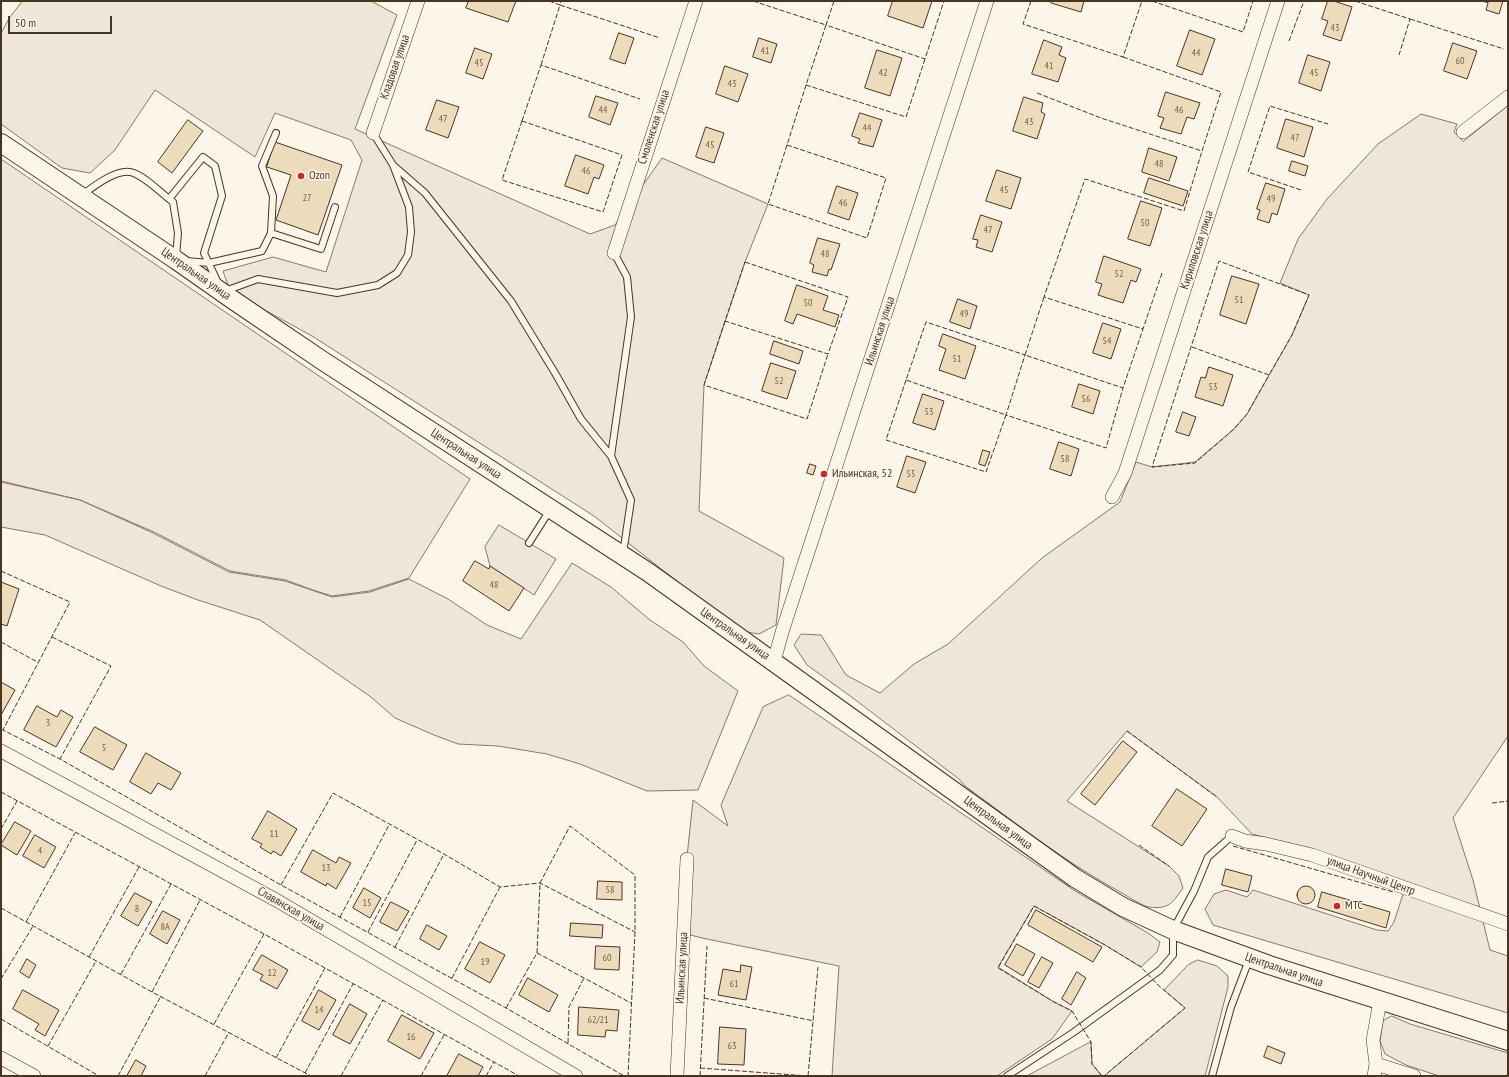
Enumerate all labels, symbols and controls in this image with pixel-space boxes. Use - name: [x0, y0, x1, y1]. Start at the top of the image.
- scale bar: [10, 8, 114, 34]
- text: 50 m: [15, 15, 36, 30]
- house number: 43: [1331, 22, 1339, 34]
- street label: Кладовая улица: [377, 33, 413, 101]
- house number: 41: [761, 45, 769, 57]
- house number: 44: [1192, 47, 1200, 59]
- house number: 60: [1456, 55, 1464, 67]
- house number: 45: [475, 57, 483, 69]
- house number: 41: [1045, 60, 1053, 72]
- house number: 42: [879, 67, 887, 79]
- house number: 45: [1310, 67, 1318, 79]
- house number: 43: [728, 78, 736, 90]
- street label: Смоленская улица: [635, 88, 673, 166]
- house number: 44: [599, 104, 607, 116]
- house number: 46: [1175, 104, 1183, 116]
- house number: 47: [439, 113, 447, 125]
- house number: 43: [1025, 116, 1033, 128]
- house number: 44: [863, 122, 871, 134]
- house number: 47: [1291, 132, 1299, 144]
- house number: 45: [706, 139, 714, 151]
- house number: 48: [1155, 158, 1163, 170]
- house number: 46: [582, 165, 590, 177]
- place label: Ozon: [309, 169, 330, 183]
- marker: Ozon: [296, 171, 306, 181]
- house number: 45: [1000, 184, 1008, 196]
- house number: 27: [303, 192, 311, 204]
- house number: 49: [1267, 193, 1275, 205]
- house number: 46: [839, 197, 847, 209]
- street label: Кириловская улица: [1177, 209, 1217, 291]
- house number: 50: [1141, 217, 1149, 229]
- house number: 47: [984, 224, 992, 236]
- street label: Центральная улица: [158, 245, 234, 303]
- house number: 48: [821, 248, 829, 260]
- house number: 52: [1115, 268, 1123, 280]
- house number: 51: [1235, 294, 1243, 306]
- street label: Ильинская улица: [862, 295, 898, 367]
- house number: 50: [804, 297, 812, 309]
- house number: 49: [960, 308, 968, 320]
- house number: 54: [1103, 335, 1111, 347]
- house number: 51: [953, 353, 961, 365]
- house number: 52: [775, 375, 783, 387]
- house number: 53: [1209, 381, 1217, 393]
- house number: 56: [1082, 393, 1090, 405]
- house number: 53: [925, 406, 933, 418]
- street label: Центральная улица: [428, 426, 504, 482]
- house number: 58: [1061, 453, 1069, 465]
- place label: Ильинская, 52: [832, 467, 892, 481]
- house number: 55: [907, 468, 915, 480]
- marker: Ильинская, 52: [819, 469, 829, 479]
- house number: 48: [490, 579, 498, 591]
- street label: Центральная улица: [697, 605, 773, 663]
- house number: 3: [46, 717, 50, 729]
- house number: 5: [102, 742, 106, 754]
- street label: Центральная улица: [961, 793, 1035, 853]
- house number: 11: [270, 828, 278, 840]
- house number: 4: [38, 845, 42, 857]
- street label: улица Научный Центр: [1325, 853, 1417, 899]
- house number: 13: [322, 862, 330, 874]
- street label: Славянская улица: [255, 884, 327, 934]
- house number: 58: [606, 884, 614, 896]
- house number: 15: [363, 897, 371, 909]
- place label: МТС: [1345, 899, 1363, 913]
- marker: МТС: [1332, 901, 1342, 911]
- house number: 8: [135, 903, 139, 915]
- house number: 8А: [160, 921, 170, 933]
- street label: Ильинская улица: [673, 932, 691, 1004]
- street label: Центральная улица: [1243, 950, 1325, 990]
- house number: 60: [603, 952, 611, 964]
- house number: 19: [481, 956, 489, 968]
- house number: 12: [268, 967, 276, 979]
- house number: 61: [730, 978, 738, 990]
- house number: 14: [315, 1004, 323, 1016]
- house number: 62/21: [588, 1014, 608, 1026]
- house number: 16: [407, 1031, 415, 1043]
- house number: 63: [728, 1040, 736, 1052]

